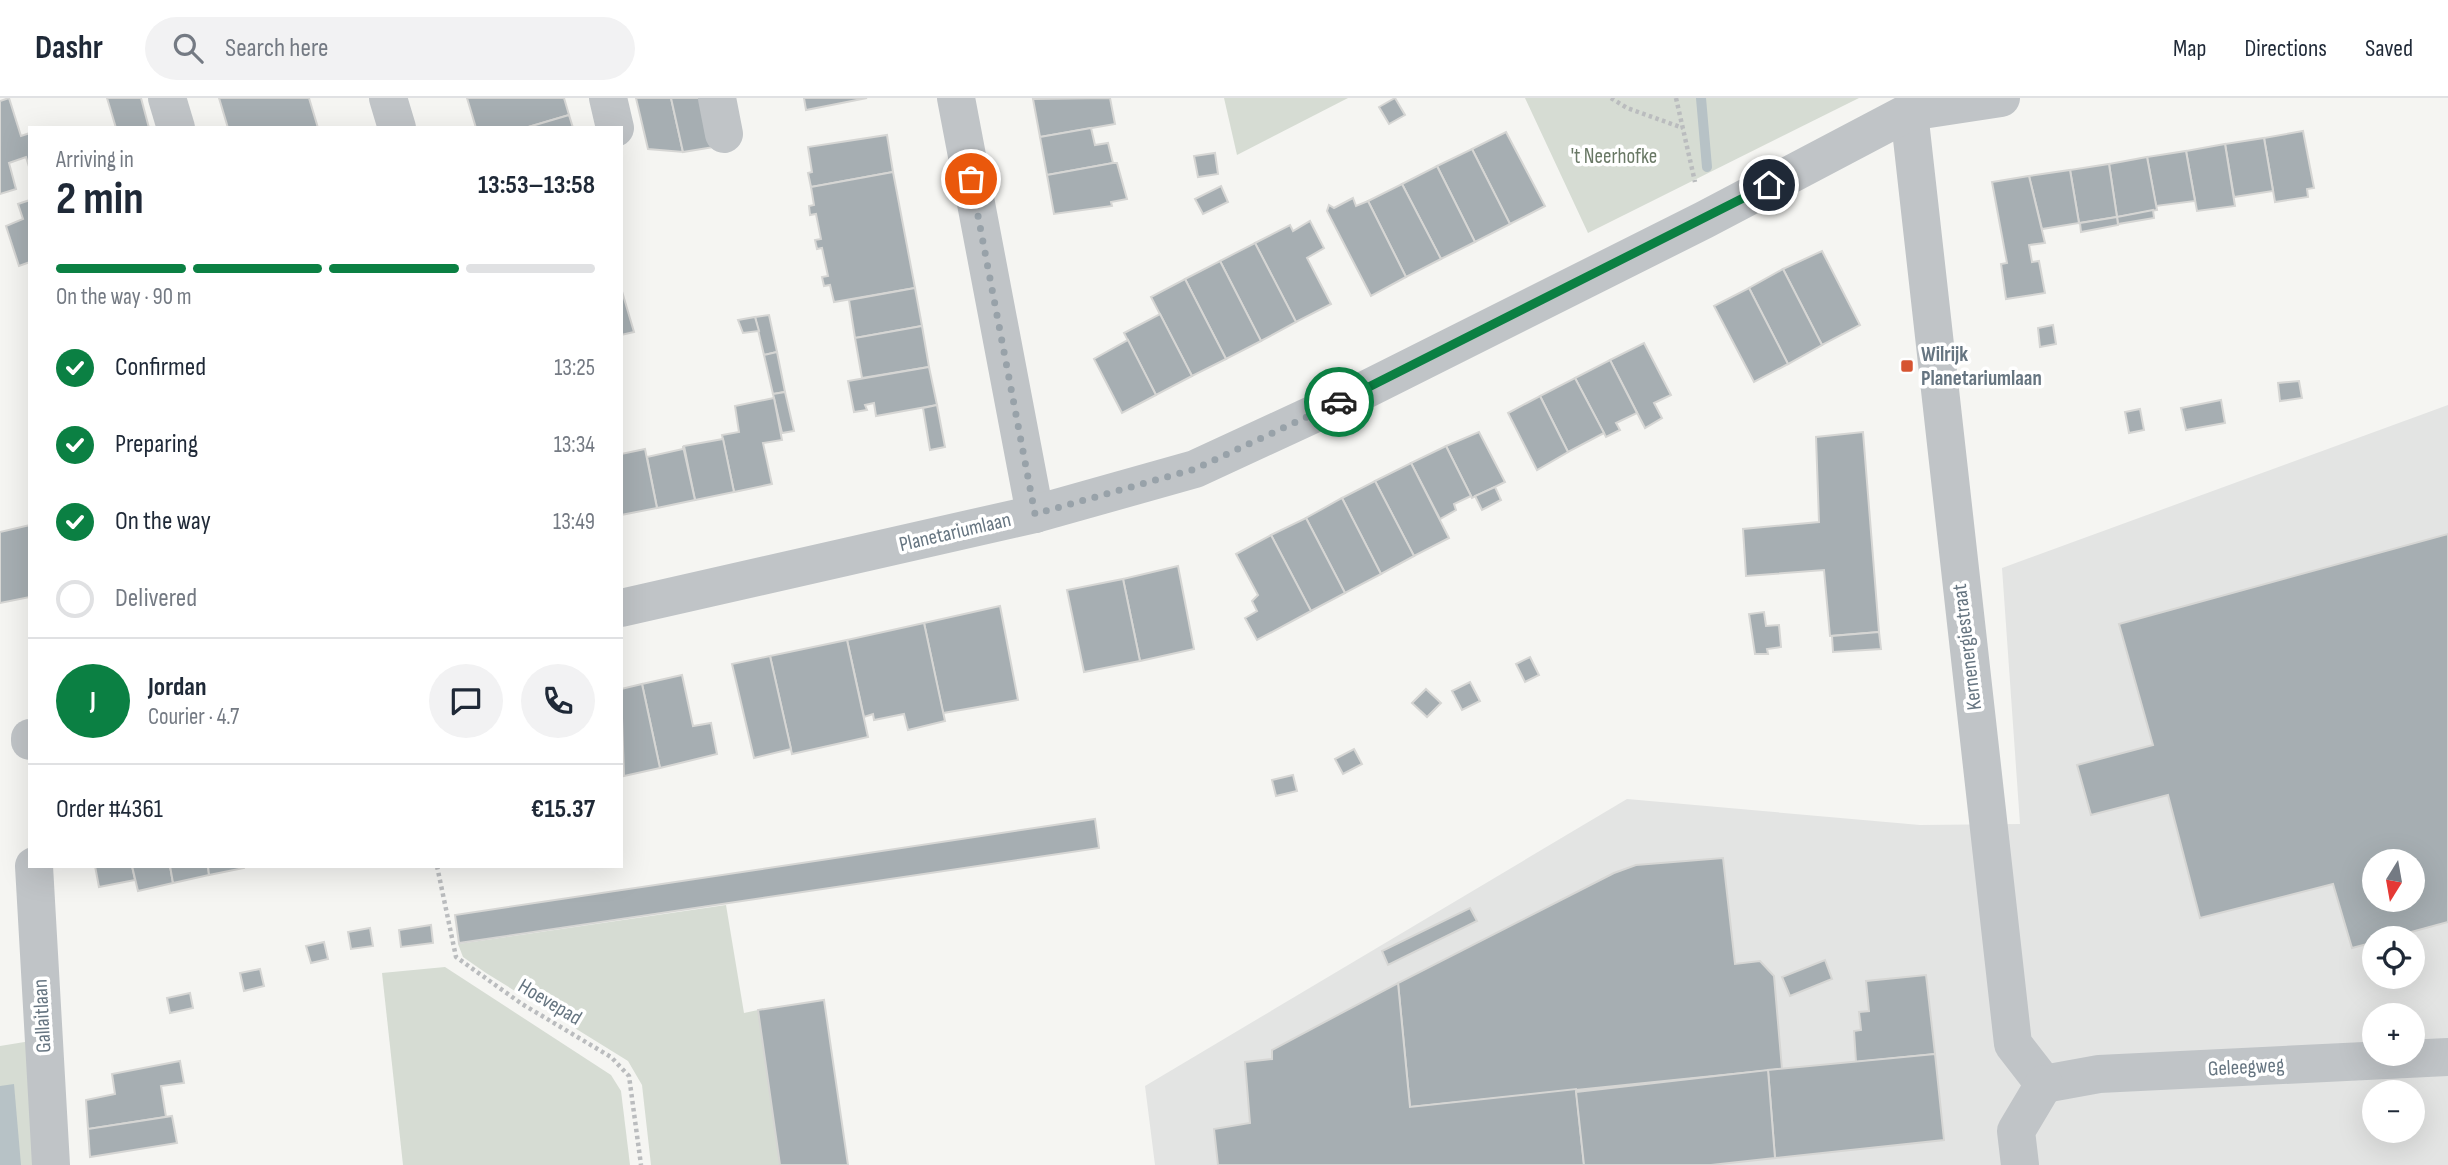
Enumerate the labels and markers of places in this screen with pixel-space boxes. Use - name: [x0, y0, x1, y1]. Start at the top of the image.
- pin: [941, 149, 1001, 209]
- pin: [1739, 155, 1799, 215]
- place label: Wilrijk Planetariumlaan: [1921, 342, 2042, 391]
- marker: Wilrijk Planetariumlaan: [1899, 358, 1915, 374]

